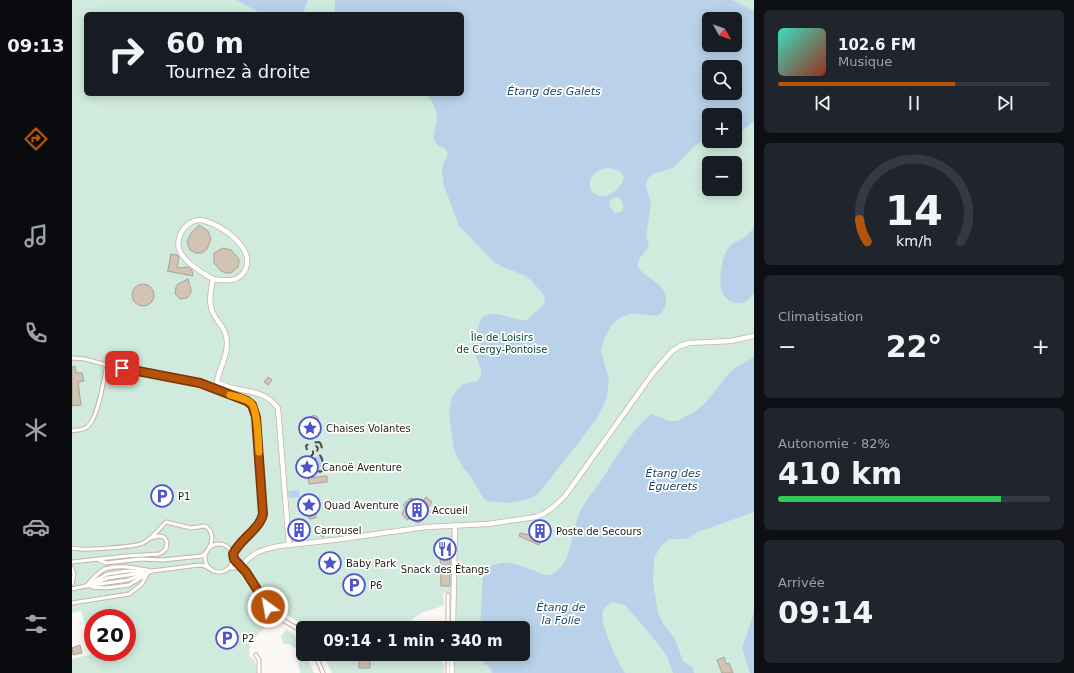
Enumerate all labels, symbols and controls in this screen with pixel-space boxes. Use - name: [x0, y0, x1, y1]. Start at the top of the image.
- north arrow: [702, 12, 742, 52]
- map controls: [702, 12, 742, 196]
- text: 60 m: [166, 27, 244, 60]
- icon: right: [100, 28, 152, 80]
- text: 09:13: [7, 35, 65, 56]
- text: 102.6 FM: [838, 36, 916, 54]
- text: Musique: [838, 54, 892, 69]
- button: search: [702, 60, 742, 100]
- text: Tournez à droite: [166, 61, 310, 82]
- water label: Étang des Galets: [507, 85, 601, 98]
- icon: previous: [812, 92, 834, 114]
- icon: pause: [903, 92, 925, 114]
- icon: next: [994, 92, 1016, 114]
- button: +: [702, 108, 742, 148]
- icon: directions: [22, 125, 50, 153]
- button: −: [702, 156, 742, 196]
- text: 14: [885, 186, 943, 235]
- icon: music: [22, 222, 50, 250]
- text: km/h: [896, 232, 932, 248]
- text: Climatisation: [778, 309, 863, 324]
- icon: phone: [22, 319, 50, 347]
- text: 22°: [886, 329, 942, 364]
- park label: Île de Loisirs de Cergy-Pontoise: [457, 331, 547, 355]
- text: −: [778, 334, 796, 359]
- text: +: [1032, 334, 1050, 359]
- pin: [105, 351, 139, 385]
- icon: arrive: [111, 357, 133, 379]
- place icon: Chaises Volantes: [297, 415, 323, 441]
- icon: climate: [22, 416, 50, 444]
- place label: Chaises Volantes: [326, 423, 411, 434]
- text: Autonomie · 82%: [778, 436, 890, 451]
- place icon: Canoë Aventure: [294, 454, 320, 480]
- text: 410 km: [778, 456, 902, 491]
- place label: Canoë Aventure: [322, 462, 402, 473]
- water label: Étang des Éguerets: [646, 467, 701, 493]
- parking icon: P1: [149, 483, 175, 509]
- place label: P1: [178, 491, 190, 502]
- place icon: Quad Aventure: [296, 492, 322, 518]
- building icon: Accueil: [404, 497, 430, 523]
- place label: Quad Aventure: [324, 500, 399, 511]
- place label: Accueil: [432, 505, 468, 516]
- icon: car: [22, 513, 50, 541]
- building icon: Carrousel: [286, 517, 312, 543]
- building icon: Poste de Secours: [527, 518, 553, 544]
- place label: Carrousel: [314, 525, 362, 536]
- place label: Poste de Secours: [556, 526, 642, 537]
- restaurant icon: Snack des Étangs: [432, 536, 458, 562]
- place icon: Baby Park: [317, 550, 343, 576]
- place label: Baby Park: [346, 558, 396, 569]
- place label: Snack des Étangs: [401, 563, 489, 575]
- parking icon: P6: [341, 572, 367, 598]
- text: Arrivée: [778, 575, 825, 590]
- place label: P6: [370, 580, 382, 591]
- position arrow: [247, 586, 289, 628]
- text: 09:14: [778, 595, 874, 630]
- water label: Étang de la Folie: [536, 601, 586, 627]
- speed limit sign: 20: [84, 609, 136, 661]
- icon: filters: [22, 610, 50, 638]
- parking icon: P2: [214, 625, 240, 651]
- text: 09:14 · 1 min · 340 m: [323, 632, 503, 650]
- place label: P2: [242, 633, 254, 644]

